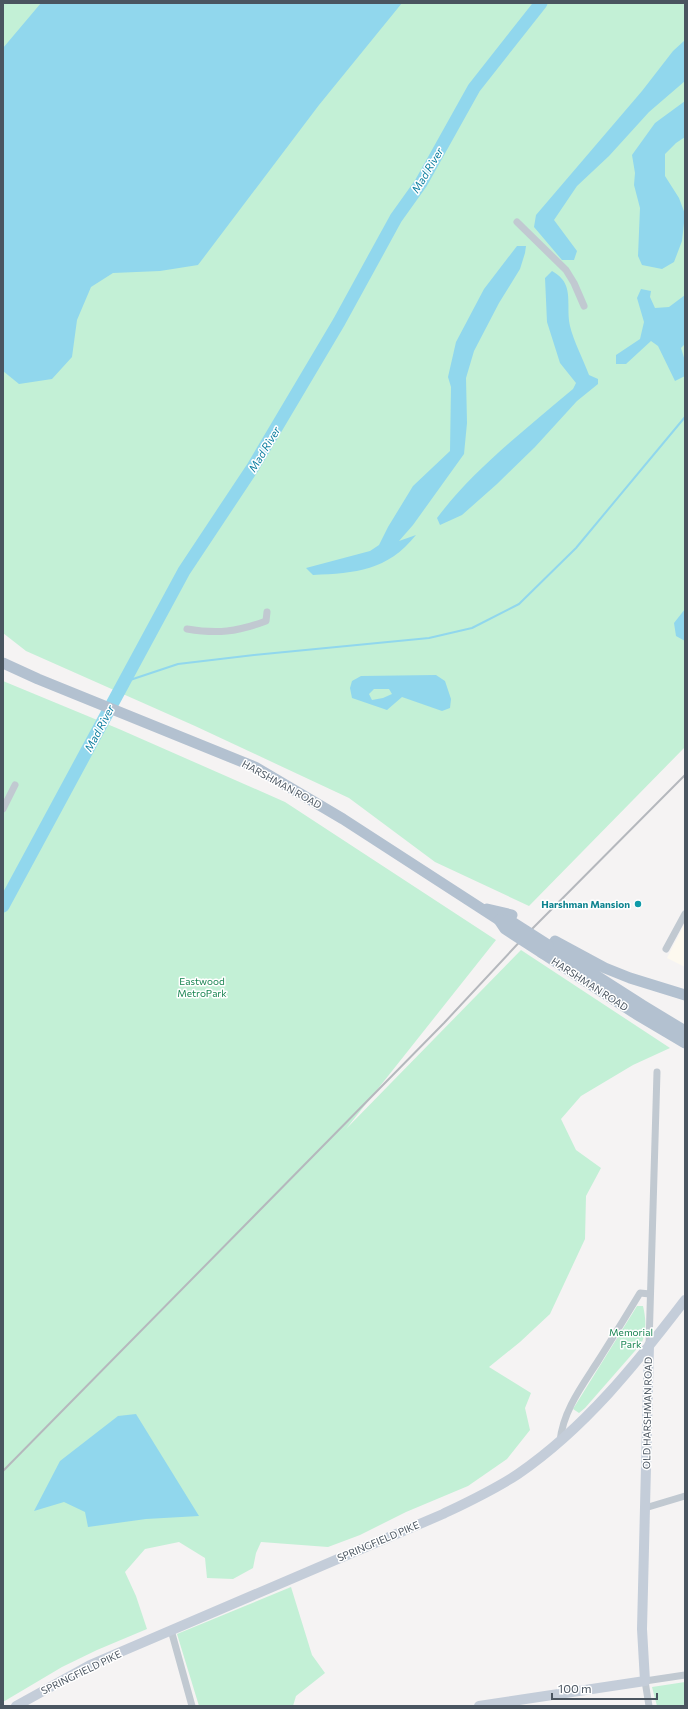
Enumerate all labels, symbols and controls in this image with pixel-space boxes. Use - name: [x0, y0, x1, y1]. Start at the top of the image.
- water label: Mad River: [408, 144, 446, 195]
- water label: Mad River: [245, 423, 283, 474]
- water label: Mad River: [81, 702, 117, 753]
- street label: HARSHMAN ROAD: [240, 757, 324, 811]
- place label: Harshman Mansion: [541, 898, 630, 910]
- marker: Harshman Mansion: [633, 899, 643, 909]
- street label: HARSHMAN ROAD: [549, 955, 631, 1013]
- park label: Eastwood MetroPark: [177, 975, 227, 999]
- park label: Memorial Park: [609, 1326, 653, 1350]
- street label: OLD HARSHMAN ROAD: [640, 1357, 654, 1469]
- street label: SPRINGFIELD PIKE: [335, 1518, 421, 1564]
- street label: SPRINGFIELD PIKE: [39, 1647, 123, 1697]
- scale bar: [552, 1675, 657, 1701]
- text: 100 m: [558, 1681, 592, 1695]

